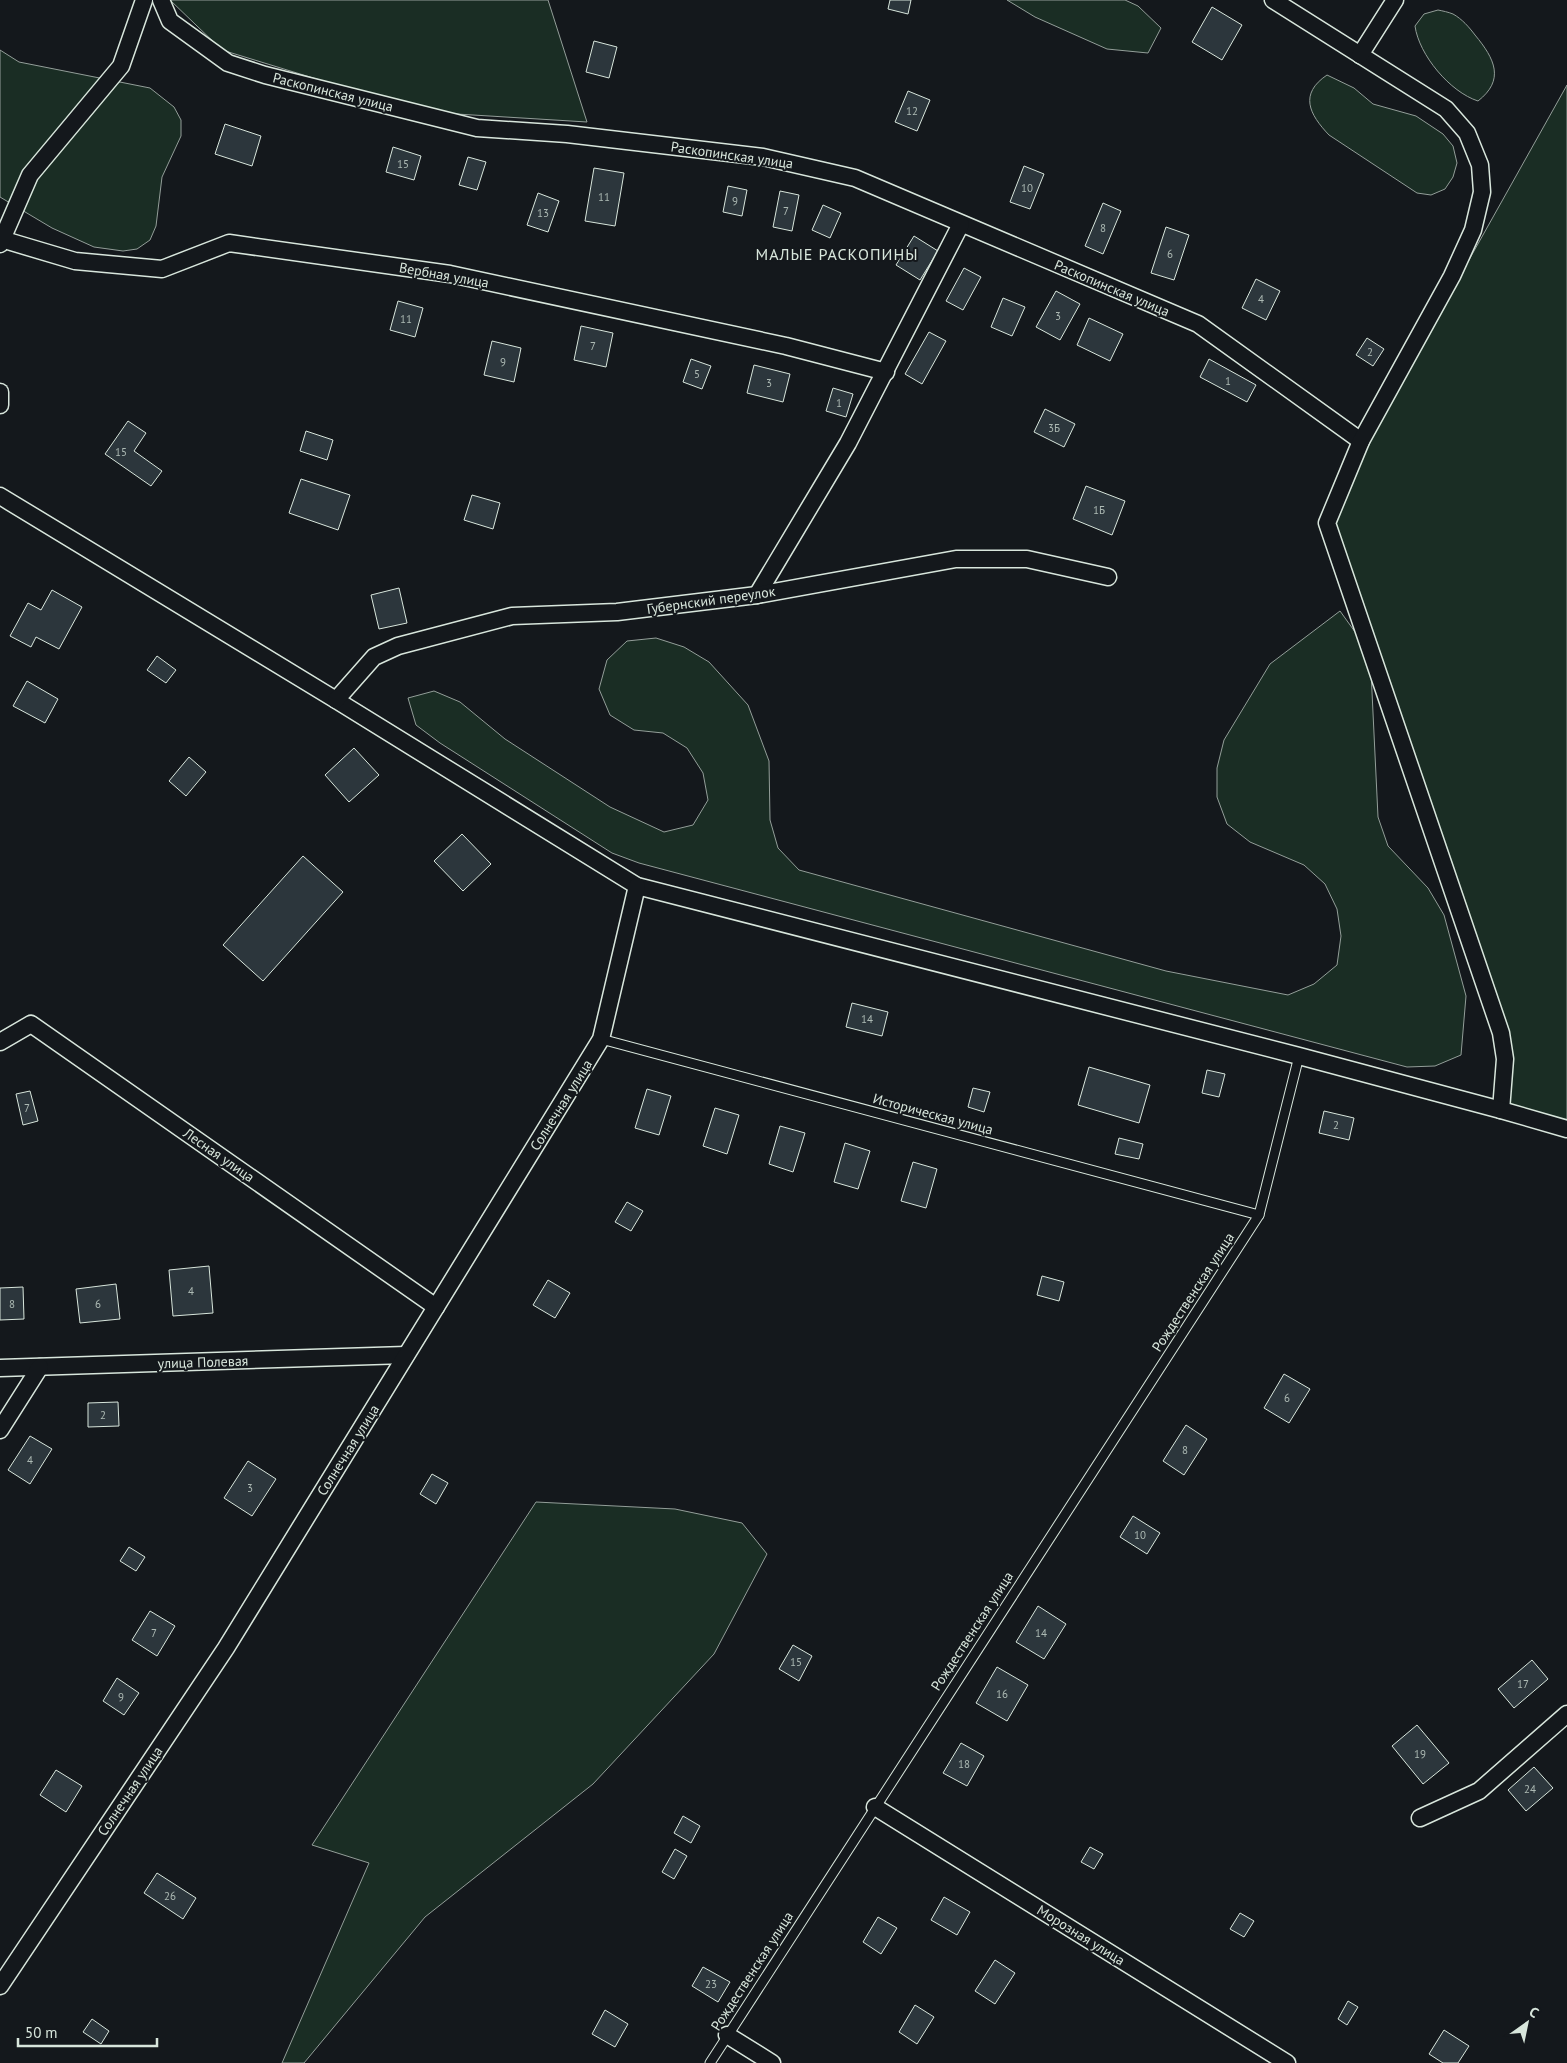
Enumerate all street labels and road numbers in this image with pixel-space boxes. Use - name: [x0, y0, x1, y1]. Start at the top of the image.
- street label: Раскопинская улица: [271, 68, 395, 116]
- street label: Раскопинская улица: [670, 138, 794, 173]
- street label: Раскопинская улица: [1052, 256, 1172, 320]
- street label: Вербная улица: [398, 258, 490, 292]
- street label: Губернский переулок: [646, 582, 777, 618]
- street label: Солнечная улица: [526, 1056, 596, 1154]
- street label: Историческая улица: [871, 1089, 995, 1139]
- street label: Лесная улица: [179, 1123, 258, 1186]
- street label: Рождественская улица: [1148, 1229, 1238, 1355]
- street label: улица Полевая: [157, 1351, 249, 1373]
- street label: Солнечная улица: [313, 1401, 383, 1499]
- street label: Рождественская улица: [927, 1568, 1017, 1694]
- street label: Солнечная улица: [93, 1743, 167, 1839]
- street label: Морозная улица: [1034, 1901, 1128, 1969]
- street label: Рождественская улица: [707, 1908, 797, 2034]

